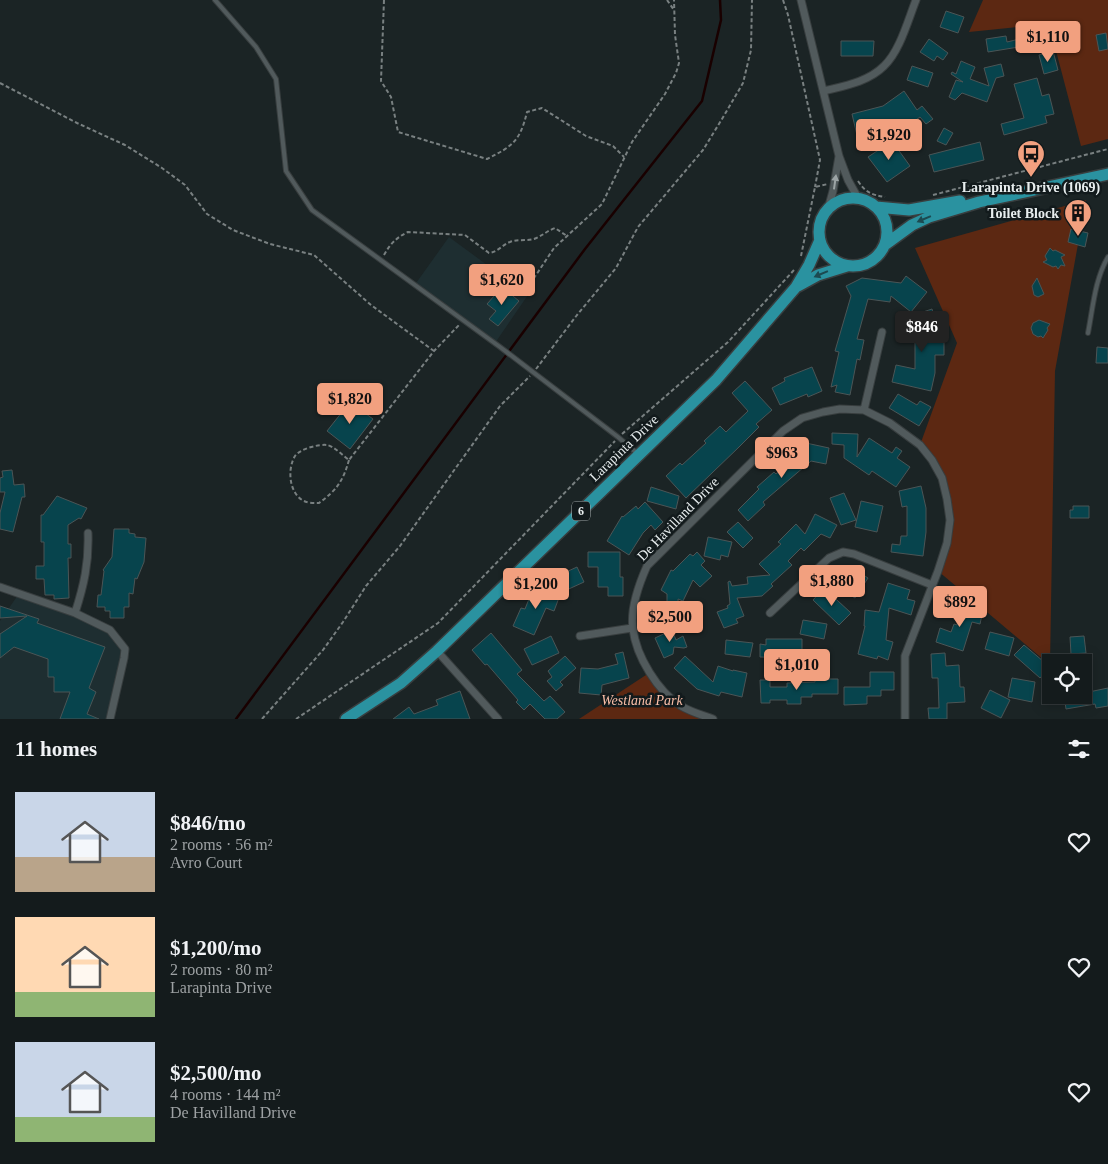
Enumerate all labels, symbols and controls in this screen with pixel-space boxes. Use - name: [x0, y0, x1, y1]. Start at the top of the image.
- pin: $1,110: [1007, 20, 1089, 63]
- text: $1,110: [1026, 28, 1070, 45]
- pin: $1,920: [848, 119, 930, 161]
- text: $1,920: [867, 126, 911, 143]
- bus stop icon: Larapinta Drive (1069): [1016, 139, 1046, 178]
- one-way arrow: [831, 174, 839, 190]
- place label: Larapinta Drive (1069): [962, 180, 1101, 196]
- building icon: Toilet Block: [1063, 198, 1093, 237]
- place label: Toilet Block: [988, 206, 1059, 221]
- one-way arrow: [917, 216, 931, 224]
- pin: $1,620: [461, 264, 543, 306]
- text: $1,620: [480, 271, 524, 288]
- one-way arrow: [814, 271, 828, 279]
- pin: $846: [892, 310, 952, 353]
- text: $846: [906, 318, 938, 335]
- pin: $1,820: [309, 382, 391, 425]
- text: $1,820: [328, 390, 372, 407]
- street label: Larapinta Drive: [587, 412, 661, 484]
- pin: $963: [752, 436, 812, 479]
- text: $963: [766, 444, 798, 461]
- street label: De Havilland Drive: [634, 474, 722, 564]
- road number: 6: [572, 502, 590, 520]
- pin: $1,880: [791, 564, 873, 607]
- pin: $1,200: [495, 568, 577, 610]
- text: $1,880: [810, 572, 854, 589]
- text: $1,200: [514, 575, 558, 592]
- pin: $892: [930, 586, 990, 628]
- text: $892: [944, 593, 976, 610]
- pin: $2,500: [629, 600, 711, 643]
- text: $2,500: [648, 608, 692, 625]
- pin: $1,010: [756, 648, 838, 691]
- map controls: [1042, 654, 1092, 704]
- button: locate: [1042, 654, 1092, 704]
- text: $1,010: [775, 656, 819, 673]
- park label: Westland Park: [601, 693, 684, 708]
- icon: filters: [1065, 735, 1093, 763]
- text: 11 homes: [15, 737, 97, 761]
- text: $846/mo: [170, 811, 246, 835]
- icon: home: [55, 812, 115, 872]
- icon: heart: [1065, 828, 1093, 856]
- text: 2 rooms · 56 m²: [170, 836, 273, 853]
- text: Avro Court: [170, 854, 242, 871]
- text: $1,200/mo: [170, 936, 262, 960]
- icon: home: [55, 937, 115, 997]
- icon: heart: [1065, 953, 1093, 981]
- text: 2 rooms · 80 m²: [170, 961, 273, 978]
- text: Larapinta Drive: [170, 979, 272, 996]
- text: $2,500/mo: [170, 1061, 262, 1085]
- icon: home: [55, 1062, 115, 1122]
- icon: heart: [1065, 1078, 1093, 1106]
- text: 4 rooms · 144 m²: [170, 1086, 281, 1103]
- text: De Havilland Drive: [170, 1104, 296, 1121]

